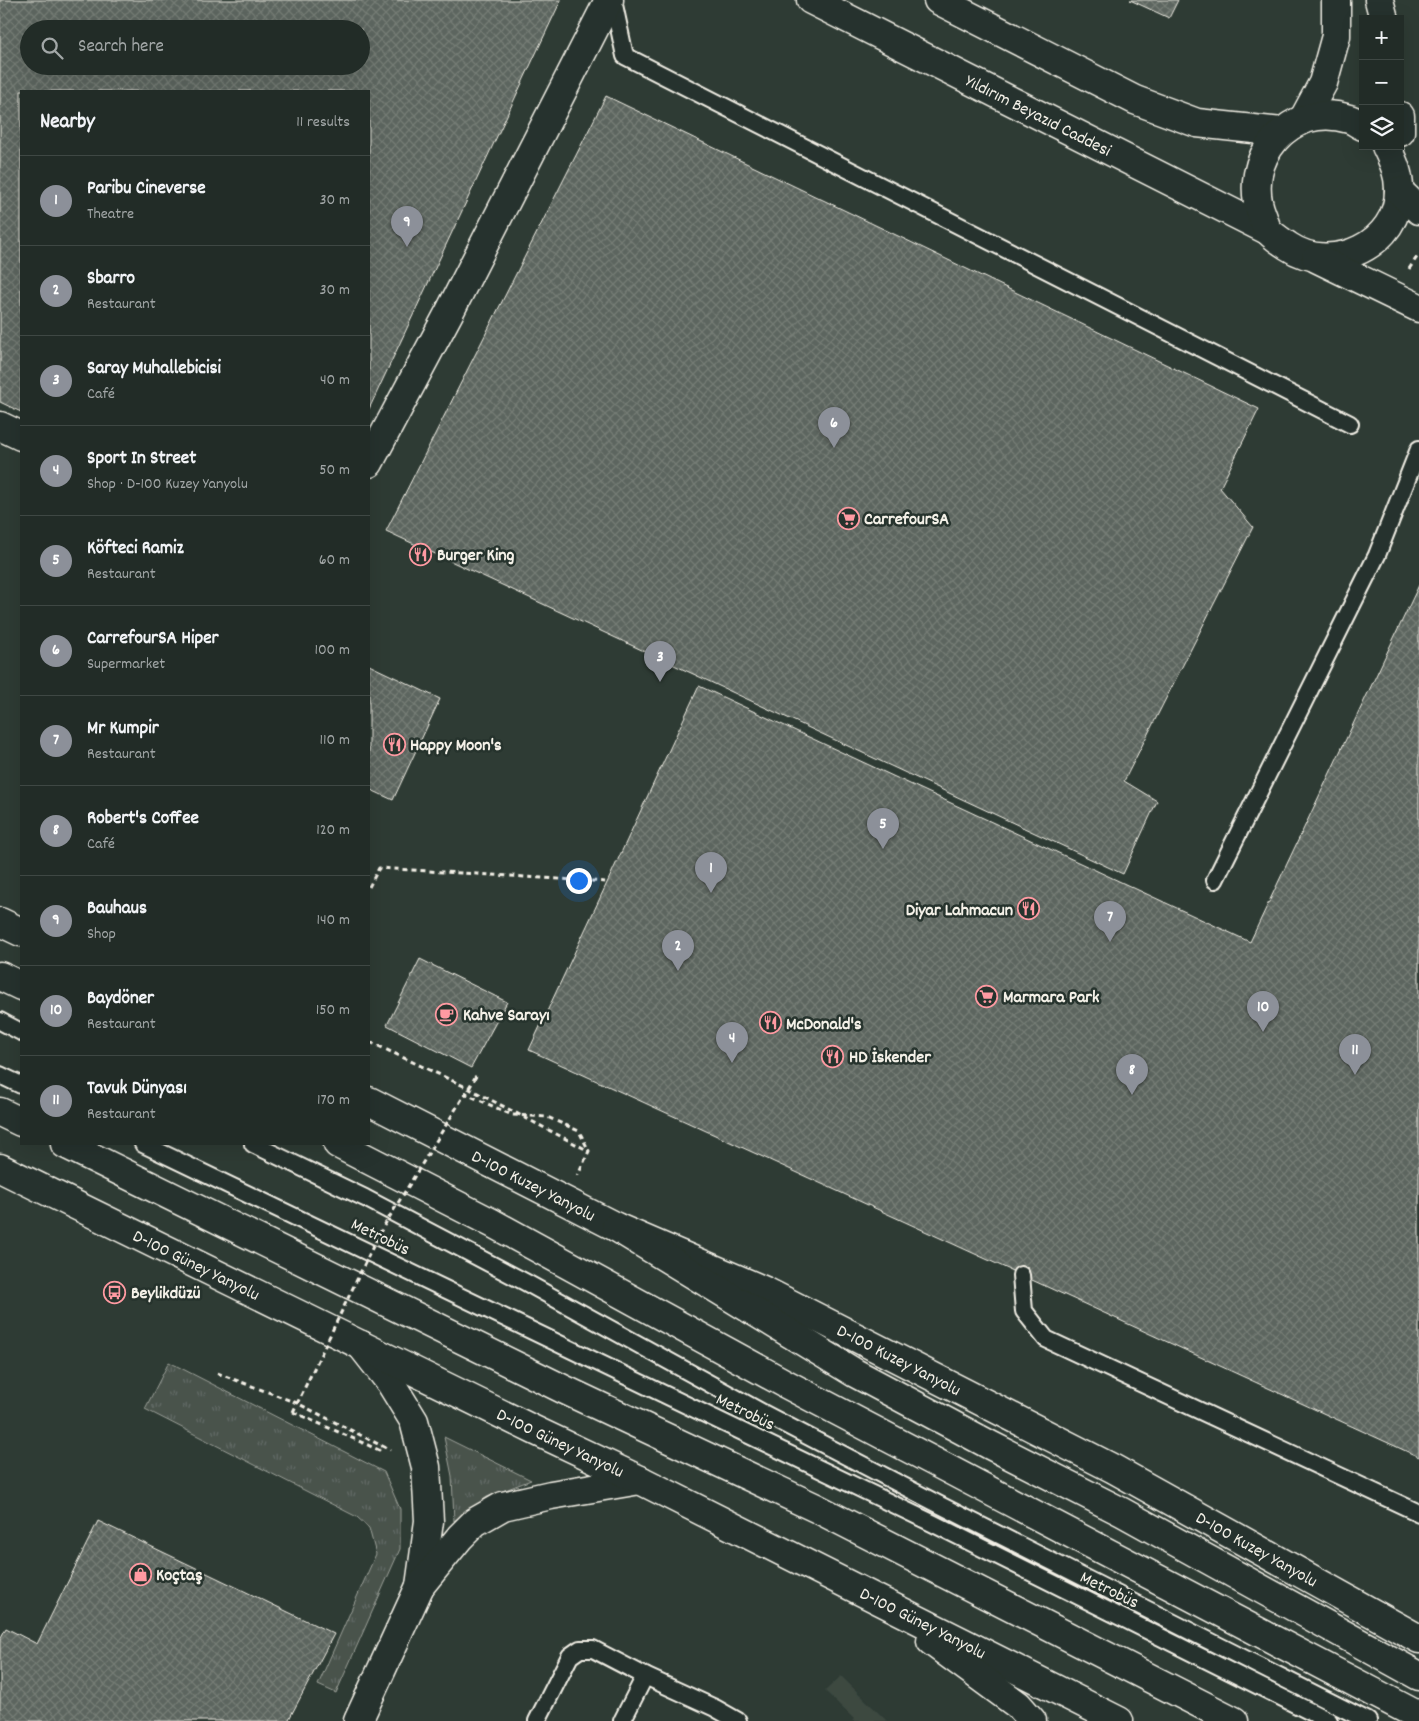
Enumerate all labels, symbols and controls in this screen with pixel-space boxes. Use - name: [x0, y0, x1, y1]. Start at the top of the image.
- map controls: [1359, 15, 1404, 150]
- button: +: [1359, 15, 1404, 60]
- search box: [20, 20, 370, 75]
- icon: search: [38, 34, 66, 62]
- text: Search here: [78, 34, 164, 61]
- button: −: [1359, 60, 1404, 105]
- street label: Yıldırım Beyazıd Caddesi: [960, 70, 1115, 164]
- button: layers: [1359, 105, 1404, 150]
- text: Nearby: [40, 108, 95, 138]
- text: 11 results: [296, 111, 350, 134]
- text: Paribu Cineverse: [87, 176, 206, 203]
- text: 1: [54, 189, 58, 212]
- text: 30 m: [320, 189, 350, 212]
- text: Theatre: [87, 203, 134, 226]
- pin: 9: [391, 206, 423, 247]
- text: Sbarro: [87, 266, 135, 293]
- text: 2: [53, 279, 60, 302]
- text: 30 m: [320, 279, 350, 302]
- text: Restaurant: [87, 293, 156, 316]
- text: Saray Muhallebicisi: [87, 356, 221, 383]
- text: 3: [52, 369, 60, 392]
- text: 40 m: [320, 369, 350, 392]
- text: Café: [87, 383, 115, 406]
- pin: 6: [818, 407, 850, 448]
- text: Sport In Street: [87, 446, 196, 473]
- text: 4: [53, 459, 59, 482]
- text: 50 m: [319, 459, 350, 482]
- text: Shop · D-100 Kuzey Yanyolu: [87, 473, 248, 496]
- supermarket icon: CarrefourSA: [836, 506, 860, 530]
- place label: CarrefourSA: [864, 508, 949, 533]
- text: Köfteci Ramiz: [87, 536, 184, 563]
- restaurant icon: Burger King: [409, 542, 433, 566]
- place label: Burger King: [437, 544, 514, 569]
- text: 5: [52, 549, 60, 572]
- text: 60 m: [319, 549, 350, 572]
- text: Restaurant: [87, 563, 156, 586]
- text: CarrefourSA Hiper: [87, 626, 219, 653]
- text: 6: [52, 639, 60, 662]
- text: 100 m: [314, 639, 350, 662]
- pin: 3: [644, 641, 676, 682]
- text: Supermarket: [87, 653, 165, 676]
- text: Mr Kumpir: [87, 716, 159, 743]
- text: 7: [53, 729, 59, 752]
- text: 110 m: [320, 729, 350, 752]
- restaurant icon: Happy Moon's: [382, 732, 406, 756]
- place label: Happy Moon's: [410, 734, 502, 759]
- text: Restaurant: [87, 743, 156, 766]
- text: Robert's Coffee: [87, 806, 199, 833]
- pin: 5: [867, 808, 899, 849]
- text: 8: [53, 819, 59, 842]
- text: 120 m: [316, 819, 350, 842]
- text: Café: [87, 833, 115, 856]
- pin: 1: [695, 852, 727, 893]
- your location: [566, 868, 592, 894]
- text: Bauhaus: [87, 896, 147, 923]
- restaurant icon: Diyar Lahmacun: [1017, 897, 1041, 921]
- place label: Diyar Lahmacun: [906, 899, 1013, 924]
- pin: 7: [1094, 901, 1126, 942]
- text: 9: [52, 909, 60, 932]
- text: 140 m: [316, 909, 350, 932]
- text: Shop: [87, 923, 116, 946]
- pin: 2: [662, 930, 694, 971]
- supermarket icon: Marmara Park: [975, 984, 999, 1008]
- text: Baydöner: [87, 986, 154, 1013]
- place label: Marmara Park: [1003, 986, 1100, 1011]
- pin: 10: [1247, 991, 1279, 1032]
- text: 10: [50, 999, 62, 1022]
- text: 150 m: [316, 999, 350, 1022]
- cafe icon: Kahve Sarayı: [435, 1002, 459, 1026]
- place label: Kahve Sarayı: [463, 1004, 550, 1029]
- restaurant icon: McDonald's: [758, 1011, 782, 1035]
- text: Restaurant: [87, 1013, 156, 1036]
- place label: McDonald's: [786, 1013, 862, 1038]
- pin: 4: [716, 1022, 748, 1063]
- pin: 11: [1339, 1034, 1371, 1075]
- restaurant icon: HD İskender: [821, 1044, 845, 1068]
- place label: HD İskender: [849, 1046, 931, 1071]
- pin: 8: [1116, 1054, 1148, 1095]
- text: Tavuk Dünyası: [87, 1076, 187, 1103]
- text: 11: [52, 1089, 60, 1112]
- text: 170 m: [317, 1089, 350, 1112]
- text: Restaurant: [87, 1103, 156, 1126]
- street label: D-100 Kuzey Yanyolu: [466, 1145, 599, 1229]
- street label: Metrobüs: [346, 1213, 414, 1263]
- street label: D-100 Güney Yanyolu: [128, 1225, 263, 1308]
- bus stop icon: Beylikdüzü: [103, 1280, 127, 1304]
- place label: Beylikdüzü: [131, 1282, 201, 1307]
- street label: D-100 Kuzey Yanyolu: [832, 1320, 964, 1404]
- street label: Metrobüs: [711, 1388, 779, 1438]
- street label: D-100 Güney Yanyolu: [491, 1403, 627, 1486]
- street label: D-100 Kuzey Yanyolu: [1190, 1507, 1321, 1595]
- shop icon: Koçtaş: [128, 1562, 152, 1586]
- place label: Koçtaş: [156, 1564, 203, 1589]
- street label: Metrobüs: [1075, 1566, 1143, 1616]
- street label: D-100 Güney Yanyolu: [855, 1582, 989, 1667]

